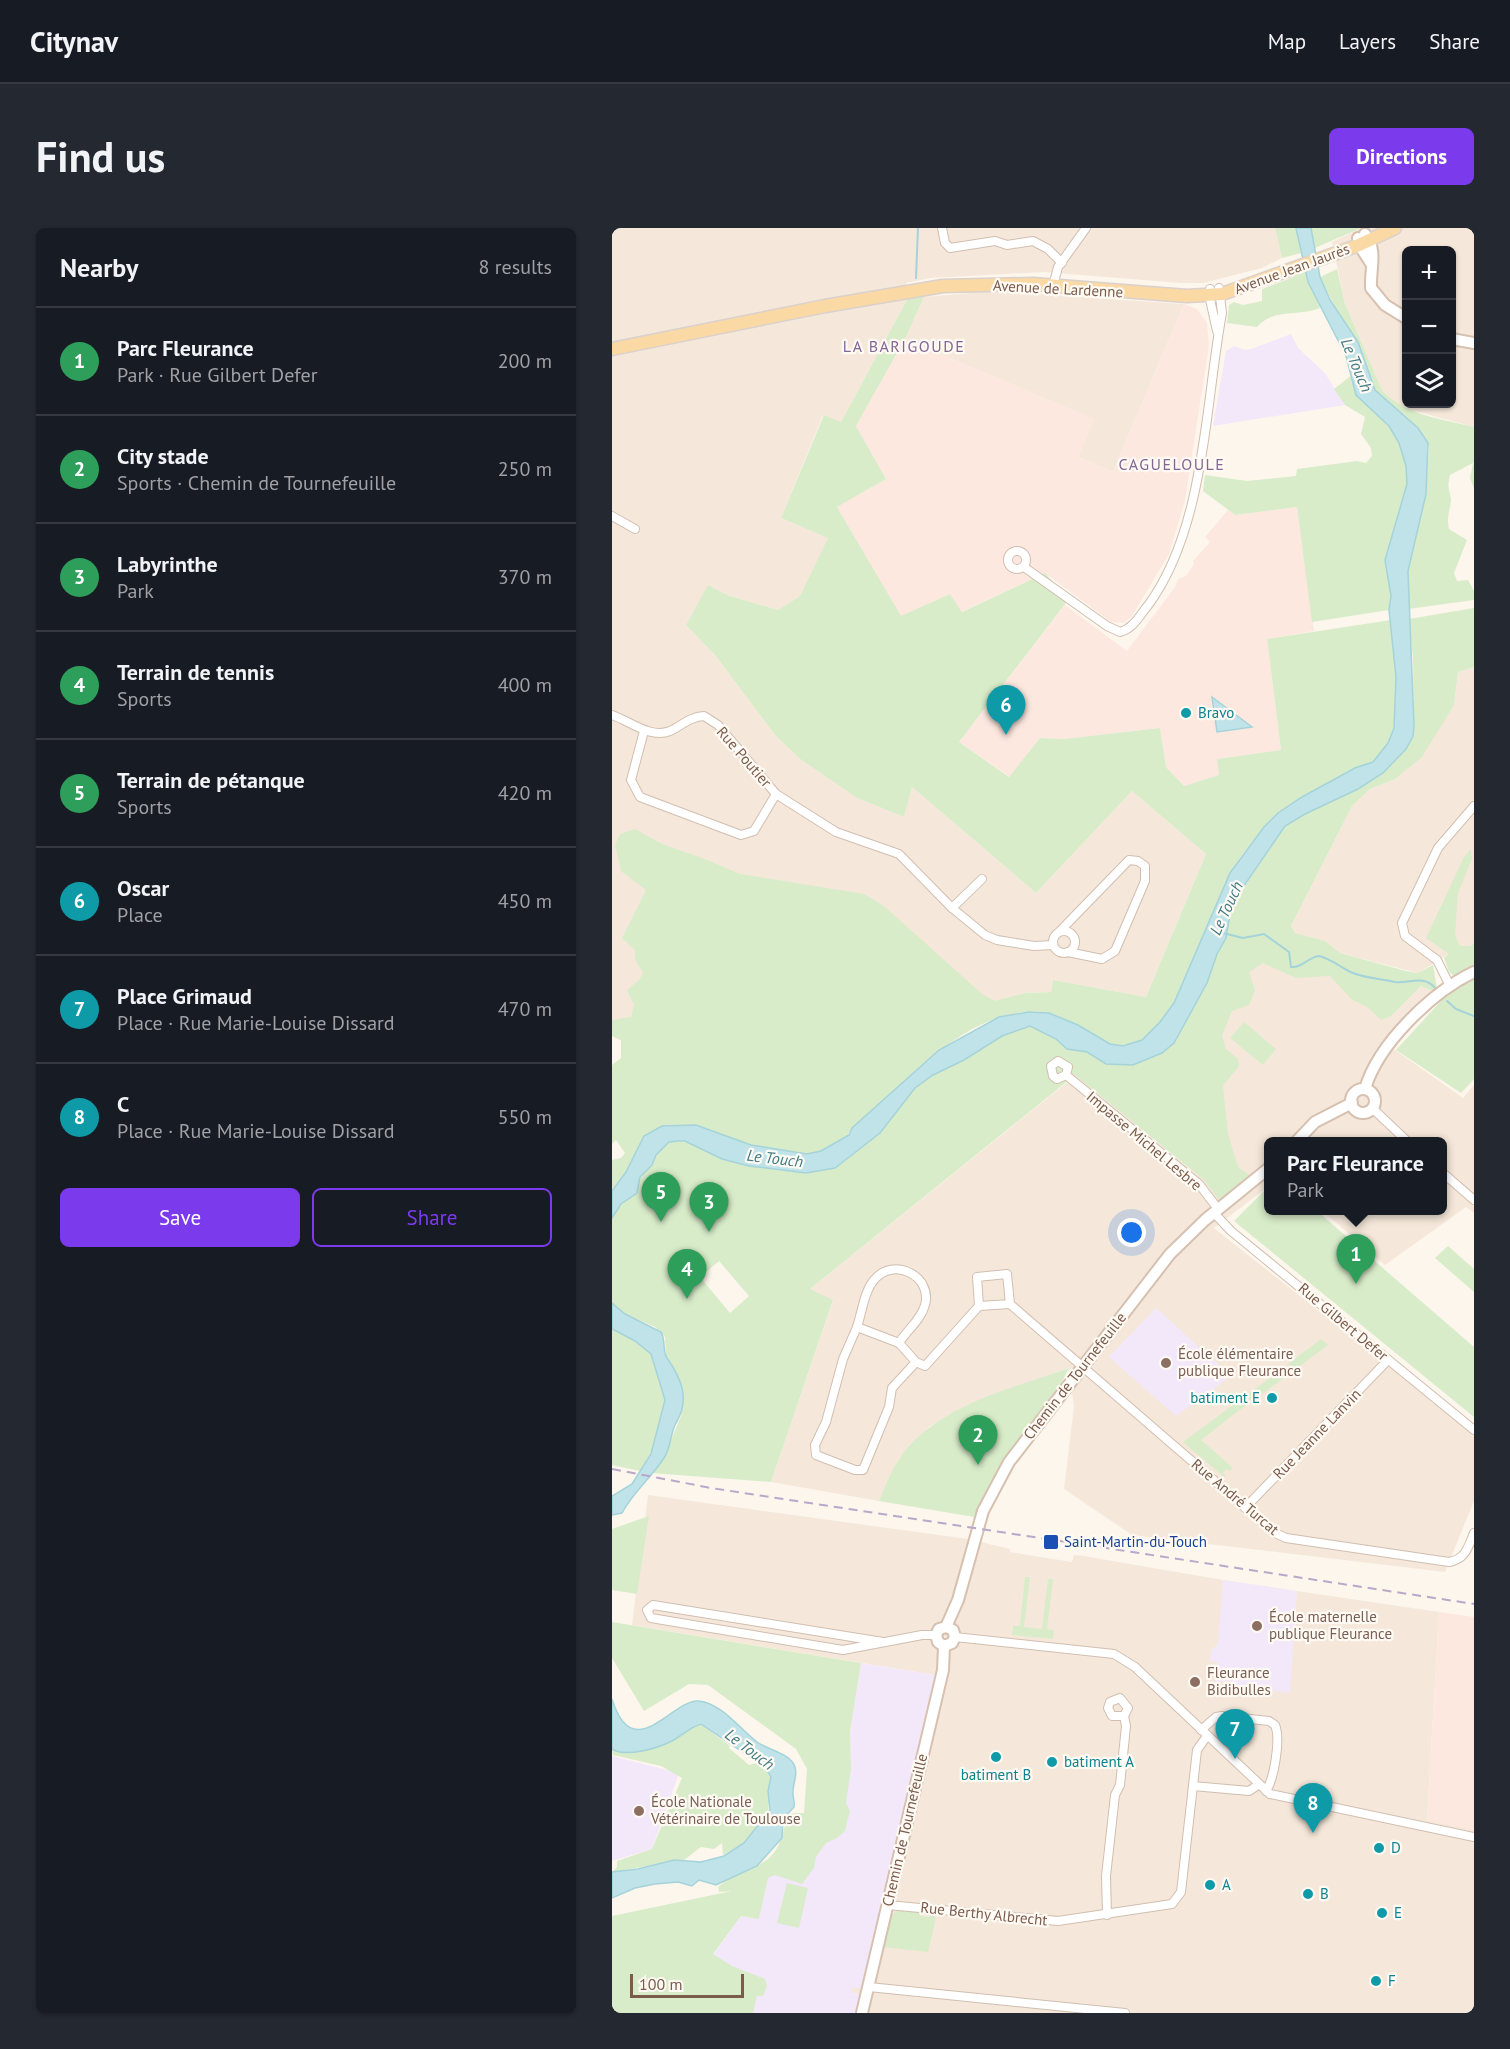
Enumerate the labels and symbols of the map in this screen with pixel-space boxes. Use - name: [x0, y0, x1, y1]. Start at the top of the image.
- street label: Avenue Jean Jaurès: [1232, 239, 1352, 298]
- street label: Avenue de Lardenne: [992, 276, 1124, 301]
- water label: Le Touch: [1337, 335, 1377, 395]
- district label: LA BARIGOUDE: [843, 336, 965, 356]
- district label: CAGUELOULE: [1119, 454, 1225, 474]
- pin: 6: [986, 686, 1026, 735]
- place label: Bravo: [1198, 703, 1234, 722]
- marker: Bravo: [1179, 706, 1193, 720]
- street label: Rue Poutier: [713, 722, 776, 791]
- water label: Le Touch: [1205, 878, 1247, 938]
- street label: Impasse Michel Lesbre: [1083, 1087, 1206, 1194]
- water label: Le Touch: [746, 1145, 804, 1171]
- pin: 5: [641, 1172, 680, 1222]
- pin: 3: [690, 1182, 728, 1232]
- your location: [1117, 1218, 1146, 1247]
- pin: 1: [1336, 1234, 1376, 1284]
- pin: 4: [668, 1250, 706, 1299]
- street label: Rue Gilbert Defer: [1295, 1279, 1392, 1365]
- street label: Chemin de Tournefeuille: [1019, 1308, 1130, 1443]
- place label: École élémentaire publique Fleurance: [1178, 1344, 1301, 1380]
- marker: École élémentaire publique Fleurance: [1159, 1356, 1173, 1370]
- street label: Rue Jeanne Lanvin: [1269, 1384, 1365, 1483]
- place label: batiment E: [1190, 1388, 1260, 1407]
- marker: batiment E: [1265, 1391, 1279, 1405]
- pin: 2: [958, 1416, 998, 1465]
- street label: Rue André Turcat: [1188, 1454, 1283, 1539]
- place label: Saint-Martin-du-Touch: [1064, 1532, 1207, 1551]
- marker: Saint-Martin-du-Touch: [1042, 1533, 1060, 1551]
- place label: École maternelle publique Fleurance: [1269, 1607, 1392, 1643]
- marker: École maternelle publique Fleurance: [1250, 1619, 1264, 1633]
- place label: Fleurance Bidibulles: [1207, 1663, 1271, 1699]
- marker: Fleurance Bidibulles: [1188, 1675, 1202, 1689]
- pin: 7: [1216, 1710, 1254, 1759]
- water label: Le Touch: [721, 1724, 779, 1774]
- marker: batiment B: [989, 1750, 1003, 1764]
- street label: Chemin de Tournefeuille: [878, 1752, 931, 1908]
- place label: batiment A: [1064, 1752, 1134, 1771]
- marker: batiment A: [1045, 1755, 1059, 1769]
- place label: batiment B: [961, 1765, 1031, 1784]
- pin: 8: [1294, 1784, 1332, 1833]
- place label: École Nationale Vétérinaire de Toulouse: [650, 1792, 801, 1828]
- marker: École Nationale Vétérinaire de Toulouse: [632, 1804, 646, 1818]
- place label: D: [1391, 1838, 1401, 1857]
- marker: D: [1372, 1841, 1386, 1855]
- place label: A: [1222, 1875, 1231, 1894]
- marker: A: [1203, 1878, 1217, 1892]
- place label: B: [1320, 1884, 1329, 1903]
- marker: B: [1301, 1887, 1315, 1901]
- street label: Rue Berthy Albrecht: [920, 1897, 1048, 1930]
- place label: E: [1394, 1903, 1402, 1922]
- marker: E: [1375, 1906, 1389, 1920]
- scale bar: [630, 1971, 744, 1998]
- place label: F: [1388, 1971, 1396, 1990]
- marker: F: [1369, 1974, 1383, 1988]

